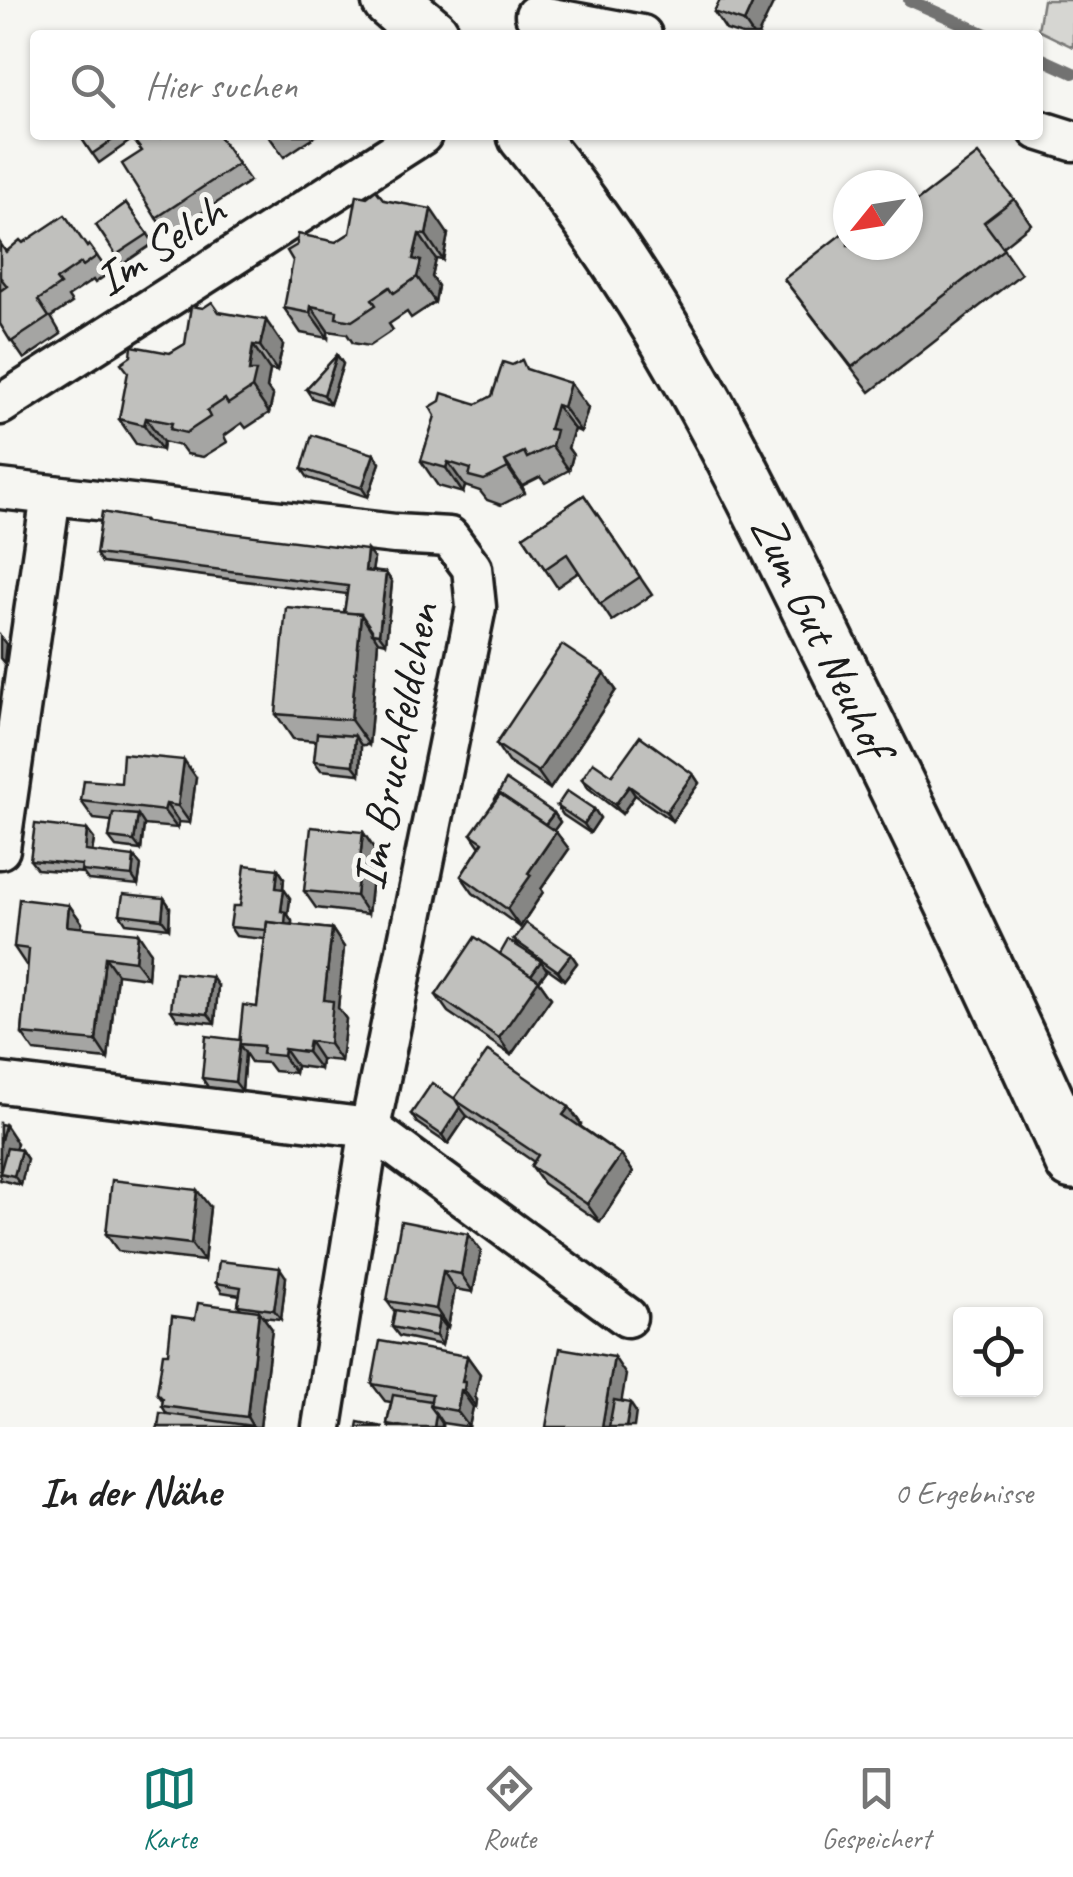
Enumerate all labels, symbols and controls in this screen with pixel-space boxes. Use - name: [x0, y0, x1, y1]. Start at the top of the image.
- search box: [30, 30, 1043, 140]
- icon: search: [65, 58, 120, 113]
- text: Hier suchen: [145, 62, 297, 109]
- north arrow: [833, 170, 923, 260]
- street label: Im Selch: [83, 179, 239, 309]
- street label: Zum Gut Neuhof: [738, 504, 911, 775]
- street label: Im Bruchfeldchen: [338, 597, 452, 894]
- map controls: [953, 1307, 1043, 1397]
- button: locate: [953, 1307, 1043, 1397]
- text: In der Nähe: [40, 1466, 221, 1519]
- text: 0 Ergebnisse: [894, 1472, 1033, 1513]
- tab: Karte: [142, 1761, 197, 1856]
- tab: Route: [482, 1761, 537, 1856]
- tab: Gespeichert: [822, 1761, 931, 1856]

